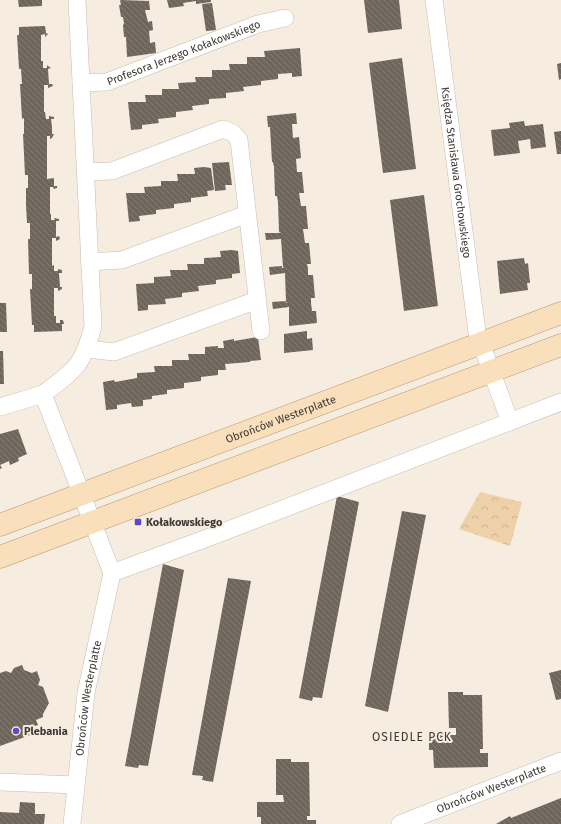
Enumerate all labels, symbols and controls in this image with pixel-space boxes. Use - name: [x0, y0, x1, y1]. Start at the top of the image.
- street label: Profesora Jerzego Kołakowskiego: [105, 17, 262, 88]
- street label: Księdza Stanisława Grochowskiego: [439, 86, 474, 259]
- street label: Obrońców Westerplatte: [224, 392, 338, 446]
- place label: Kołakowskiego: [146, 516, 223, 529]
- marker: Kołakowskiego: [133, 517, 143, 527]
- street label: Obrońców Westerplatte: [73, 639, 104, 757]
- place label: Plebania: [24, 725, 68, 738]
- marker: Plebania: [11, 726, 21, 736]
- district label: OSIEDLE PCK: [372, 730, 452, 744]
- street label: Obrońców Westerplatte: [434, 761, 548, 816]

